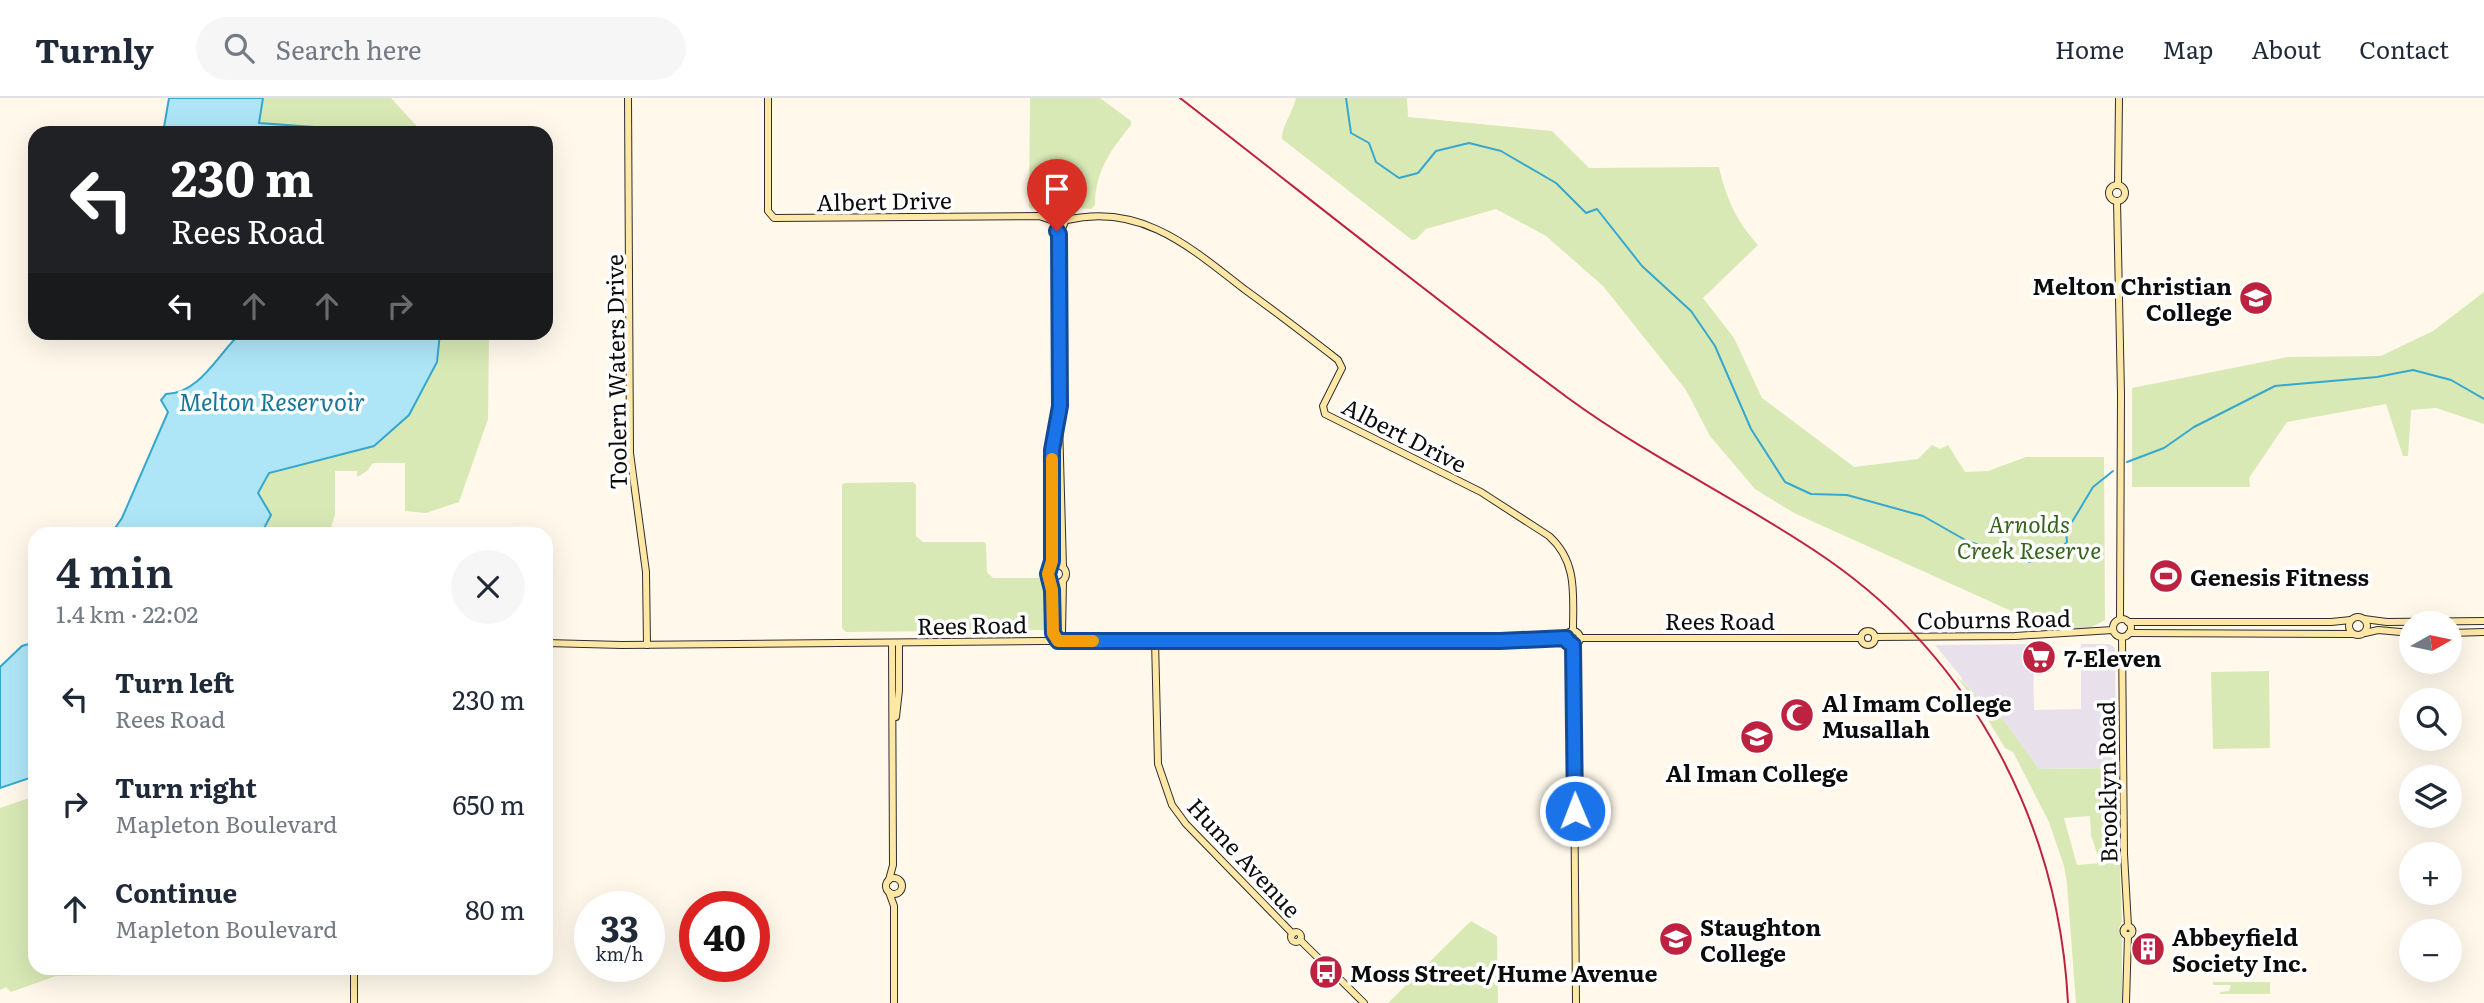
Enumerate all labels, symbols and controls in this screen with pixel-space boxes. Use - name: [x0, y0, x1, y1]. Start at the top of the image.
- search box: [196, 17, 686, 80]
- text: Turnly: [35, 24, 154, 73]
- icon: search: [220, 29, 258, 67]
- text: Search here: [276, 29, 421, 68]
- text: Home: [2055, 31, 2124, 66]
- text: Map: [2162, 31, 2213, 66]
- text: About: [2251, 31, 2321, 66]
- text: Contact: [2359, 31, 2449, 66]
- text: 230 m: [171, 139, 314, 212]
- icon: left: [56, 154, 147, 245]
- pin: [1027, 159, 1087, 231]
- icon: arrive: [1038, 170, 1076, 208]
- street label: Albert Drive: [816, 182, 952, 218]
- text: Rees Road: [171, 206, 324, 254]
- street label: Toolern Waters Drive: [596, 254, 634, 490]
- place label: Melton Christian College: [2033, 268, 2232, 328]
- school or university icon: Melton Christian College: [2237, 279, 2275, 317]
- icon: left: [162, 287, 200, 325]
- icon: ahead: [235, 287, 273, 325]
- icon: ahead: [308, 287, 346, 325]
- icon: right: [381, 287, 419, 325]
- water label: Melton Reservoir: [179, 383, 365, 418]
- street label: Albert Drive: [1337, 388, 1473, 480]
- park label: Arnolds Creek Reserve: [1957, 506, 2101, 566]
- text: 4 min: [56, 539, 174, 601]
- button: close: [451, 550, 525, 624]
- sports icon: Genesis Fitness: [2147, 557, 2185, 595]
- place label: Genesis Fitness: [2190, 559, 2369, 593]
- text: 1.4 km · 22:02: [56, 596, 198, 630]
- street label: Coburns Road: [1917, 600, 2071, 636]
- street label: Rees Road: [1665, 603, 1775, 637]
- street label: Rees Road: [917, 606, 1027, 642]
- north arrow: [2399, 611, 2462, 674]
- map controls: [2399, 611, 2462, 982]
- supermarket icon: 7-Eleven: [2020, 638, 2058, 676]
- place label: 7-Eleven: [2064, 640, 2161, 674]
- text: Turn left: [115, 662, 234, 701]
- text: 230 m: [452, 679, 525, 718]
- icon: left: [56, 680, 94, 718]
- place label: Al Imam College Musallah: [1822, 685, 2012, 745]
- button: search: [2399, 688, 2462, 751]
- mosque icon: Al Imam College Musallah: [1778, 696, 1816, 734]
- text: Rees Road: [115, 701, 225, 735]
- street label: Brooklyn Road: [2088, 701, 2124, 863]
- school or university icon: Al Iman College: [1738, 718, 1776, 756]
- place label: Al Iman College: [1666, 755, 1848, 789]
- button: layers: [2399, 765, 2462, 828]
- text: Turn right: [115, 767, 257, 806]
- position arrow: [1538, 774, 1612, 848]
- text: 650 m: [452, 784, 525, 823]
- icon: right: [56, 785, 94, 823]
- street label: Hume Avenue: [1180, 789, 1310, 925]
- text: Mapleton Boulevard: [115, 806, 337, 840]
- button: +: [2399, 842, 2462, 905]
- text: Continue: [115, 872, 237, 911]
- text: 80 m: [465, 889, 525, 928]
- icon: ahead: [56, 890, 94, 928]
- speed limit sign: 40: [679, 891, 770, 982]
- text: 33: [600, 901, 639, 953]
- place label: Staughton College: [1700, 909, 1821, 969]
- text: Mapleton Boulevard: [115, 911, 337, 945]
- place label: Abbeyfield Society Inc.: [2172, 919, 2308, 979]
- button: −: [2399, 919, 2462, 982]
- school or university icon: Staughton College: [1657, 920, 1695, 958]
- building icon: Abbeyfield Society Inc.: [2129, 930, 2167, 968]
- text: km/h: [596, 940, 643, 967]
- bus stop icon: Moss Street/Hume Avenue: [1307, 953, 1345, 991]
- place label: Moss Street/Hume Avenue: [1350, 955, 1657, 989]

